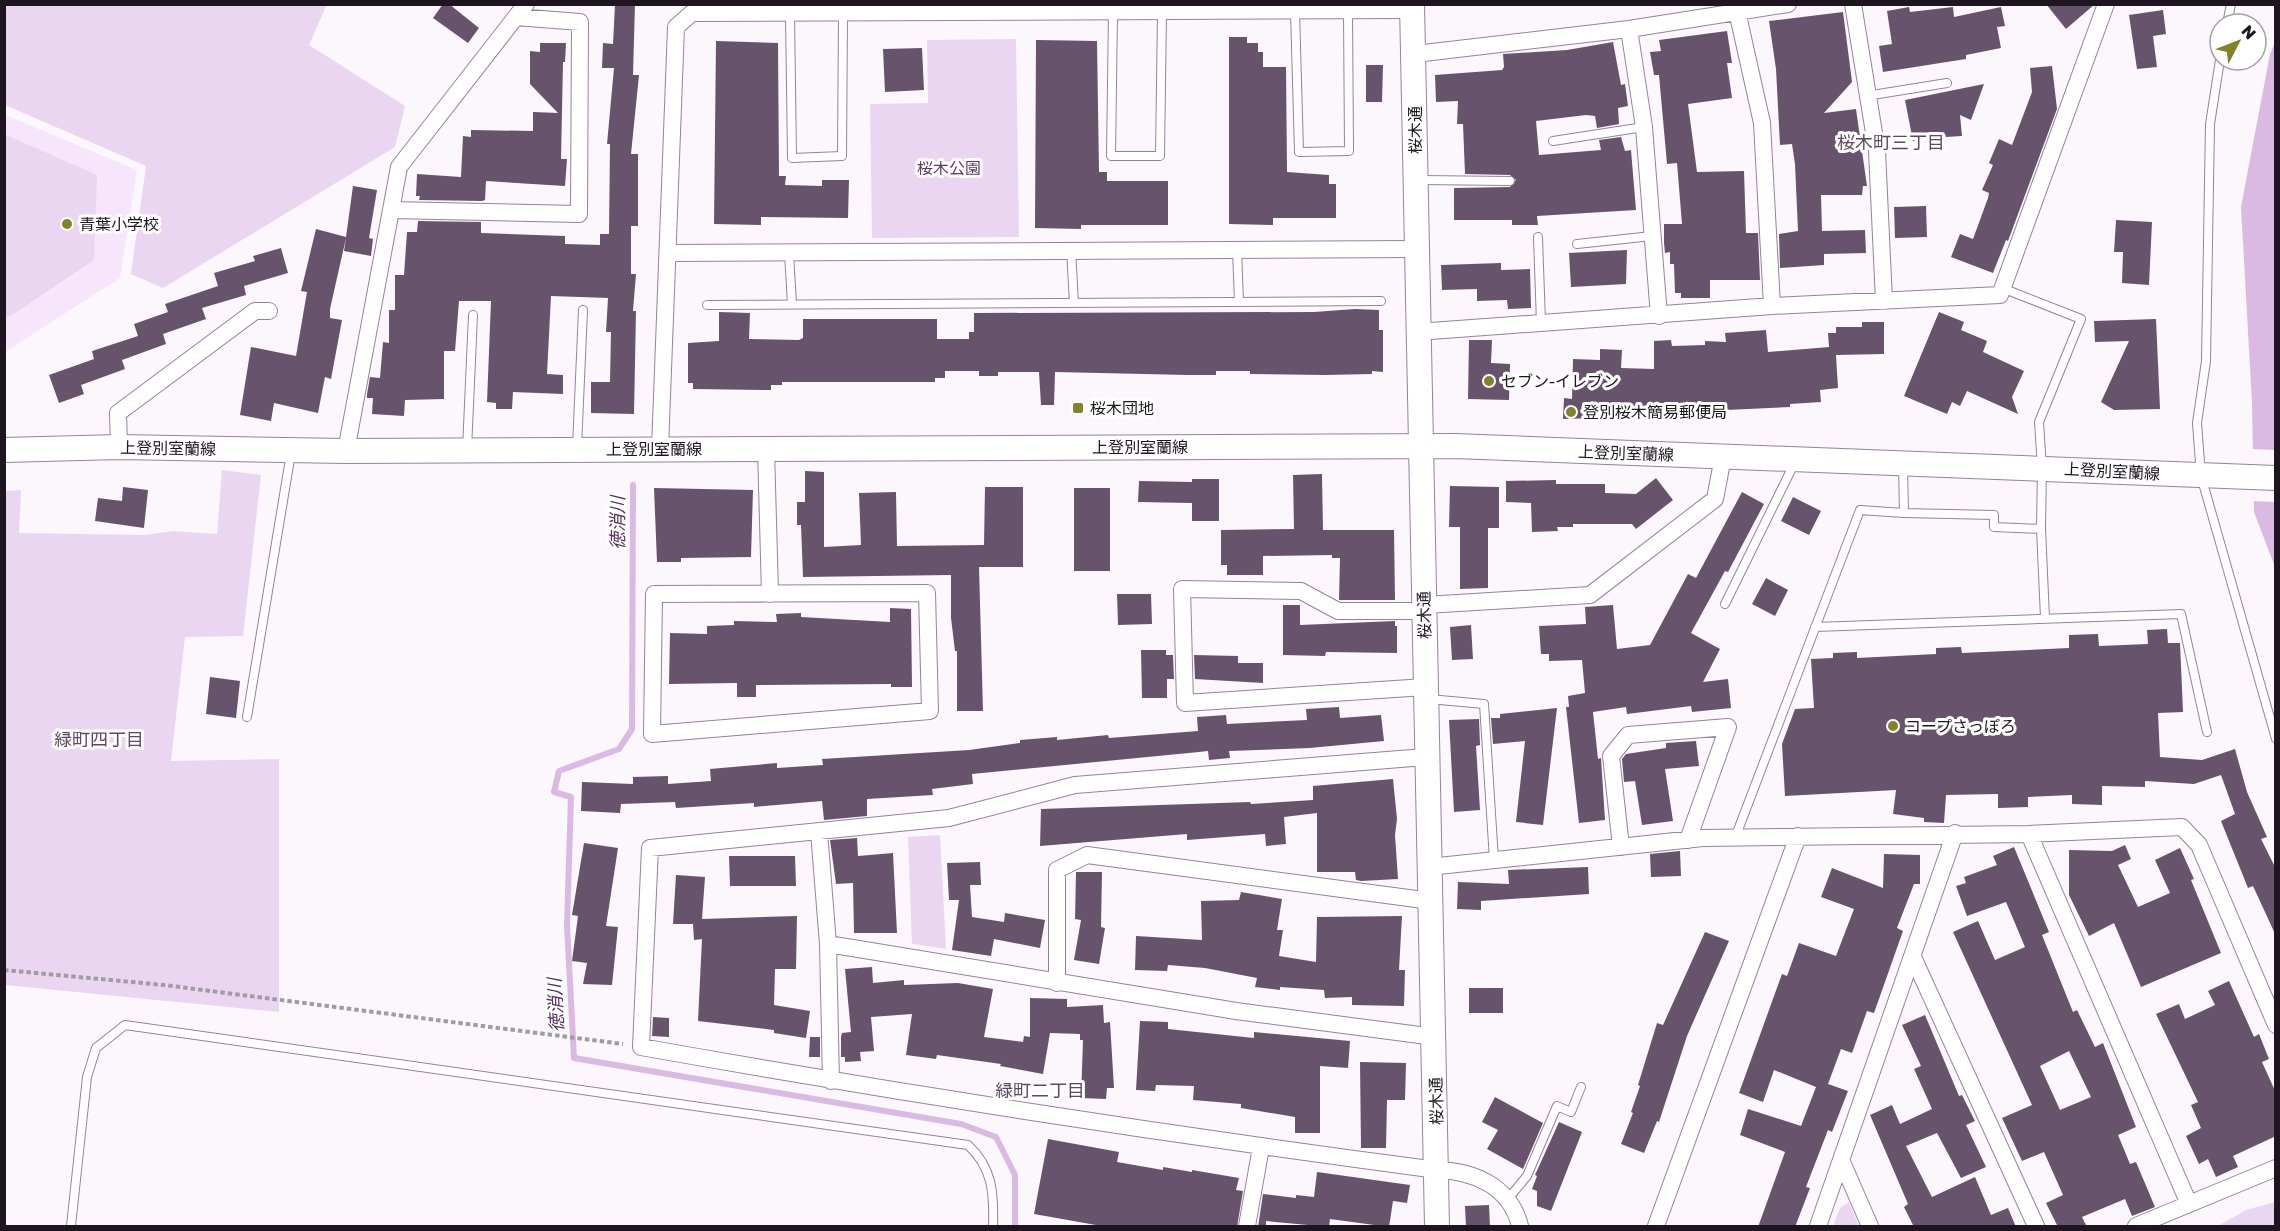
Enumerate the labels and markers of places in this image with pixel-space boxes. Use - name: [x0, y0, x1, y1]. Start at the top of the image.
- place label: 青葉小学校: [79, 214, 159, 234]
- marker: 青葉小学校: [60, 217, 74, 231]
- place label: セブン-イレブン: [1501, 371, 1619, 391]
- marker: セブン-イレブン: [1482, 374, 1496, 388]
- place label: 桜木団地: [1090, 398, 1154, 418]
- marker: 桜木団地: [1071, 401, 1085, 415]
- place label: 登別桜木簡易郵便局: [1583, 402, 1727, 422]
- marker: 登別桜木簡易郵便局: [1564, 405, 1578, 419]
- place label: コープさっぽろ: [1905, 716, 2016, 736]
- marker: コープさっぽろ: [1886, 719, 1900, 733]

